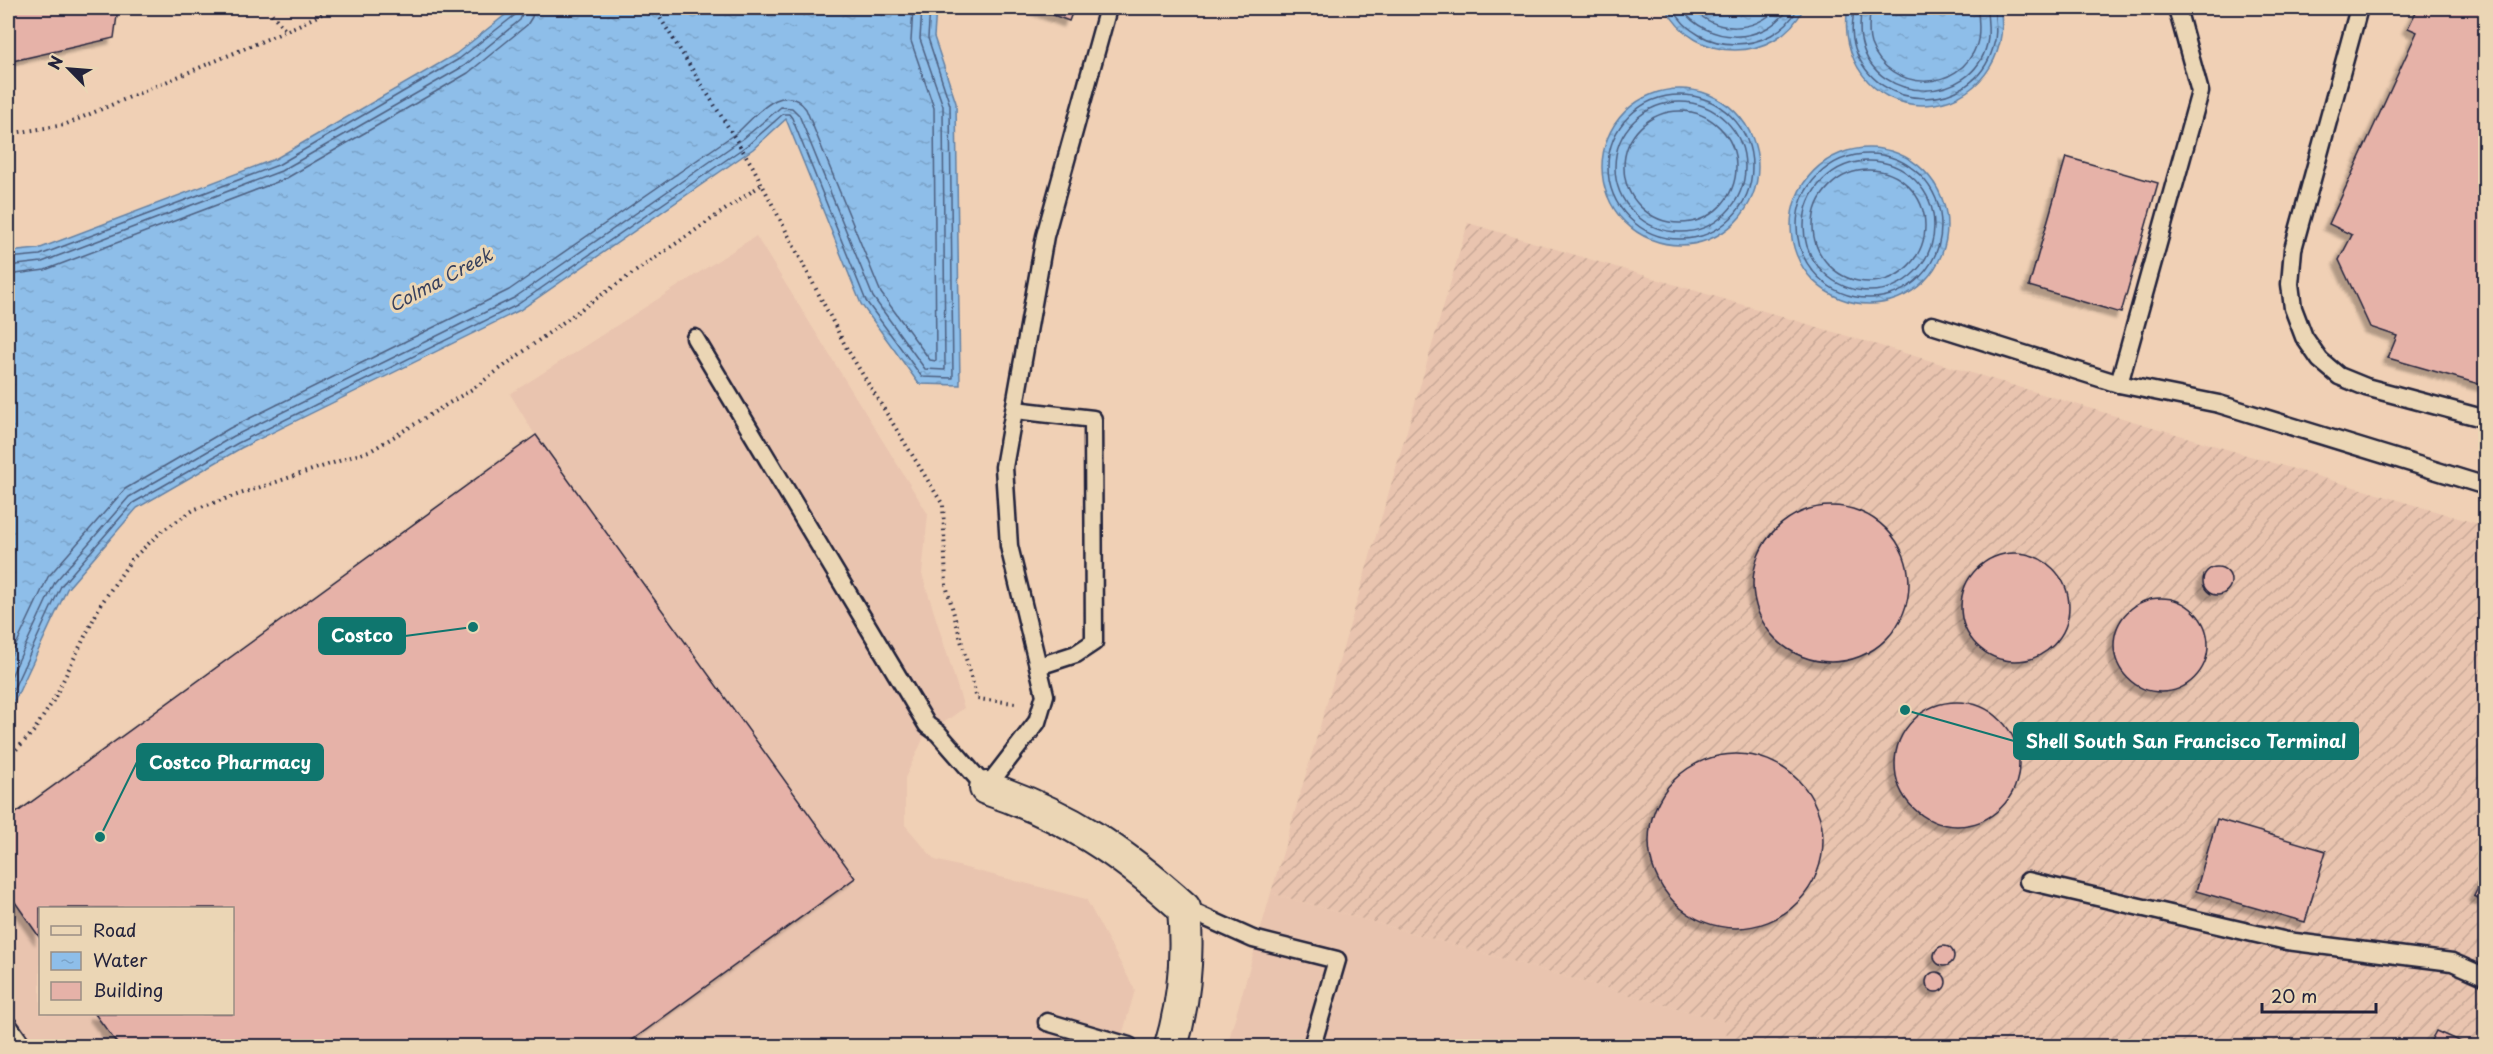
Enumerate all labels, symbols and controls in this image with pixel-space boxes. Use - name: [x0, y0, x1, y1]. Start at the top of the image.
- north arrow: [39, 39, 99, 99]
- text: N: [41, 51, 68, 73]
- water label: Colma Creek: [383, 240, 498, 318]
- callout: Costco: [319, 618, 405, 654]
- text: Costco: [331, 621, 393, 648]
- callout: Shell South San Francisco Terminal: [2014, 723, 2358, 759]
- text: Shell South San Francisco Terminal: [2026, 727, 2346, 754]
- callout: Costco Pharmacy: [137, 744, 323, 780]
- text: Costco Pharmacy: [149, 748, 311, 775]
- legend: [39, 907, 234, 1015]
- text: Road: [93, 916, 137, 943]
- text: Water: [93, 946, 148, 973]
- text: Building: [93, 976, 163, 1003]
- scale bar: [2262, 976, 2376, 1014]
- text: 20 m: [2271, 982, 2317, 1009]

